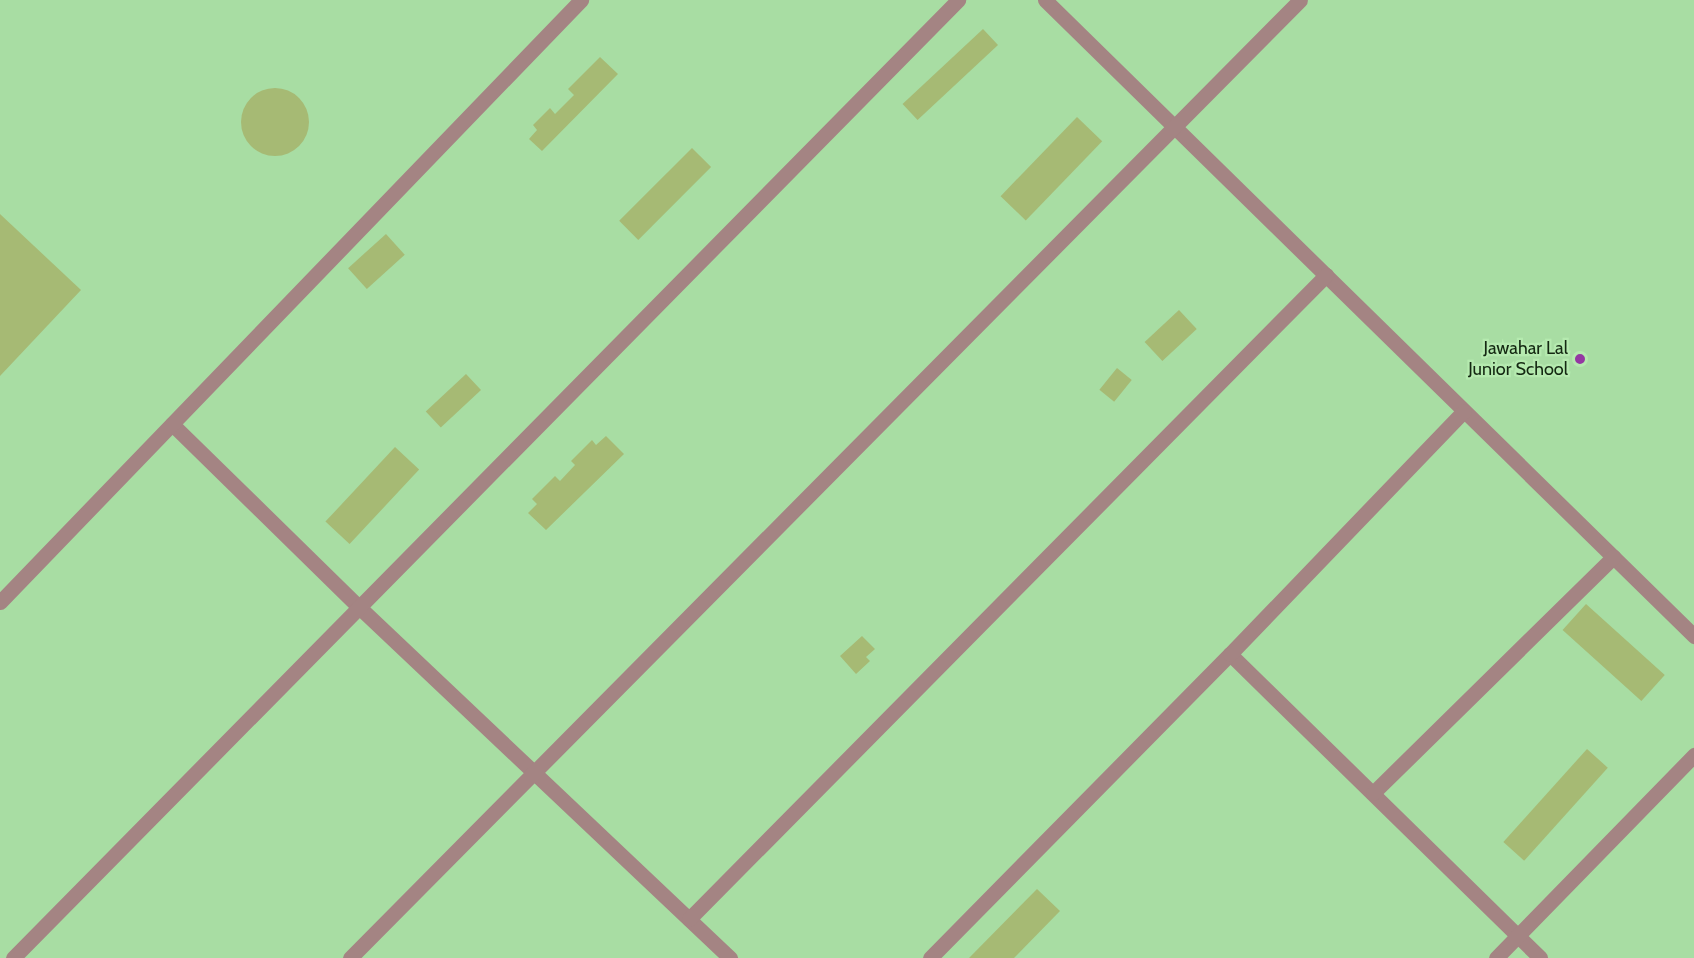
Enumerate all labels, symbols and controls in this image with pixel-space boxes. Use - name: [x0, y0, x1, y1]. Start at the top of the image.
- place label: Jawahar Lal Junior School: [1468, 338, 1568, 380]
- marker: Jawahar Lal Junior School: [1573, 352, 1587, 366]

